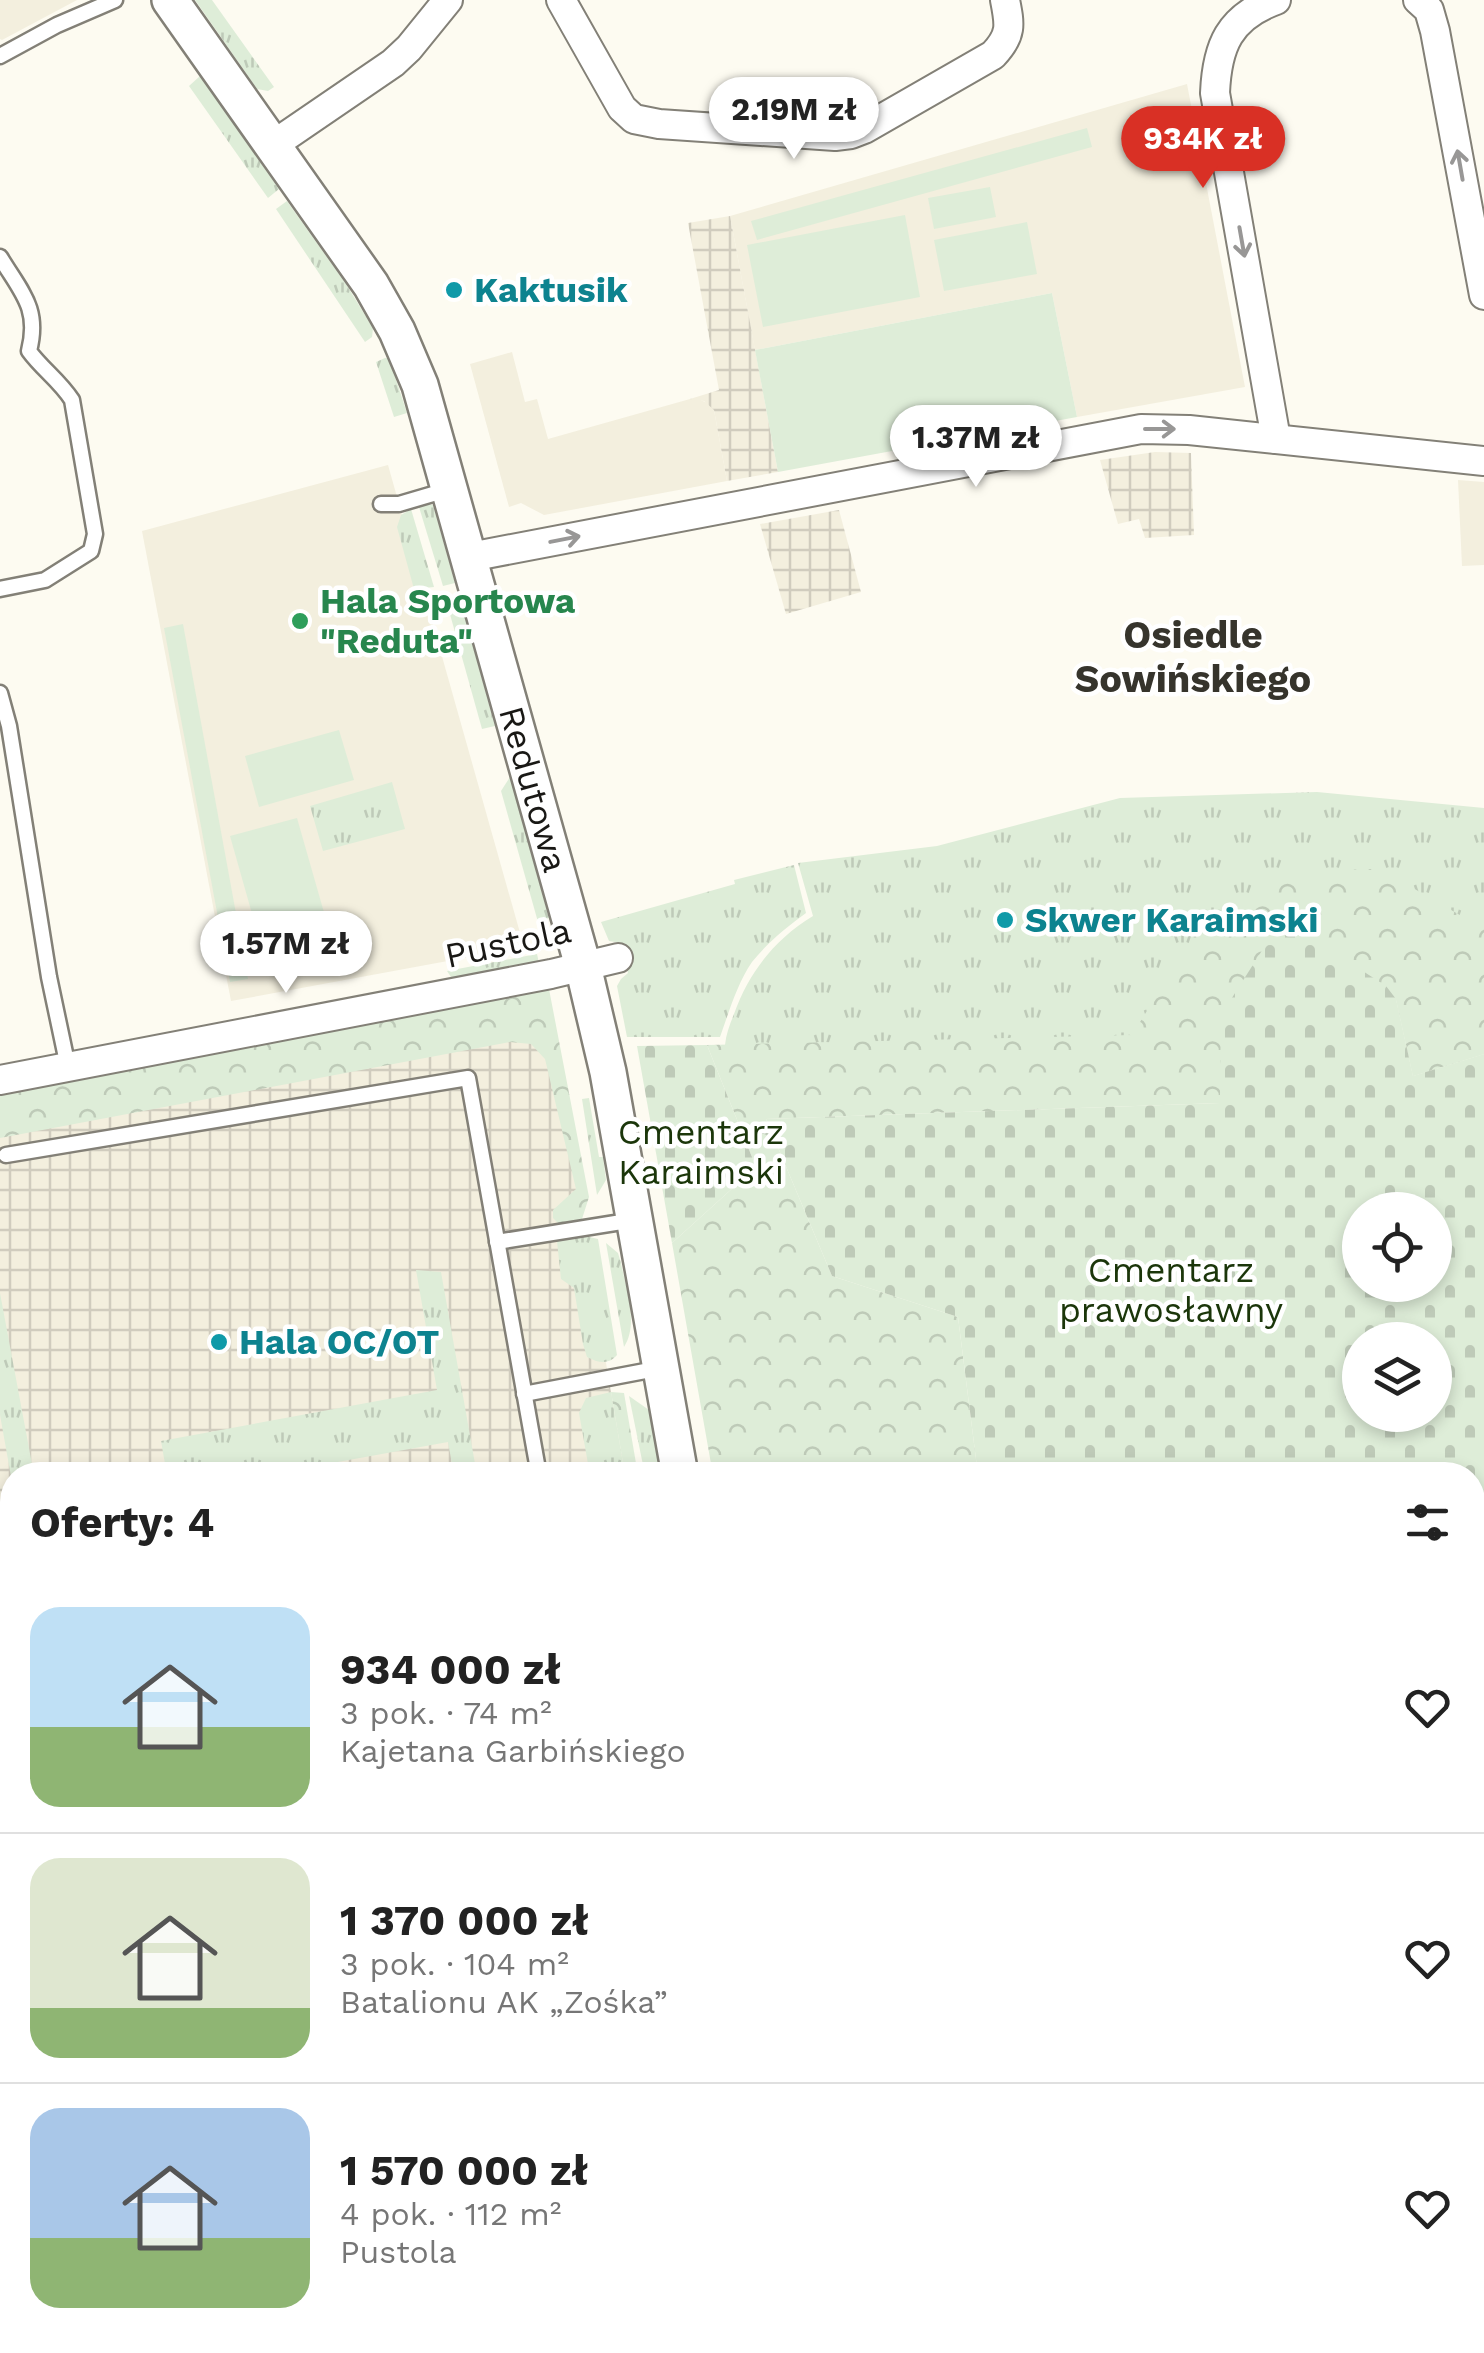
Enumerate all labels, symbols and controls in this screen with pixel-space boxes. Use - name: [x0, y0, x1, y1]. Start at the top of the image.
- pin: 2.19M zł: [691, 77, 897, 162]
- text: 2.19M zł: [731, 90, 857, 128]
- pin: 934K zł: [1111, 106, 1295, 191]
- text: 934K zł: [1143, 119, 1263, 157]
- one-way arrow: [1450, 149, 1469, 182]
- one-way arrow: [1233, 225, 1252, 257]
- place label: Kaktusik: [474, 269, 628, 311]
- marker: Kaktusik: [443, 279, 465, 301]
- pin: 1.37M zł: [873, 405, 1079, 490]
- text: 1.37M zł: [912, 418, 1040, 456]
- one-way arrow: [1144, 420, 1176, 438]
- one-way arrow: [549, 529, 581, 548]
- place label: Hala Sportowa "Reduta": [320, 580, 576, 662]
- marker: Hala Sportowa "Reduta": [289, 610, 311, 632]
- district label: Osiedle Sowińskiego: [1075, 613, 1311, 701]
- street label: Redutowa: [490, 701, 577, 877]
- place label: Skwer Karaimski: [1025, 899, 1318, 941]
- street label: Pustola: [441, 909, 575, 977]
- marker: Skwer Karaimski: [994, 909, 1016, 931]
- pin: 1.57M zł: [183, 911, 389, 996]
- text: 1.57M zł: [222, 924, 350, 962]
- park label: Cmentarz Karaimski: [618, 1111, 784, 1193]
- map controls: [1342, 1192, 1452, 1432]
- button: locate: [1342, 1192, 1452, 1302]
- park label: Cmentarz prawosławny: [1059, 1249, 1283, 1331]
- place label: Hala OC/OT: [239, 1321, 439, 1363]
- button: layers: [1342, 1322, 1452, 1432]
- marker: Hala OC/OT: [208, 1331, 230, 1353]
- icon: filters: [1400, 1495, 1455, 1550]
- text: Oferty: 4: [30, 1498, 214, 1547]
- text: 934 000 zł: [340, 1645, 561, 1694]
- icon: home: [110, 1647, 230, 1767]
- icon: heart: [1400, 1680, 1455, 1735]
- text: 3 pok. · 74 m²: [340, 1694, 552, 1732]
- text: Kajetana Garbińskiego: [340, 1732, 686, 1770]
- text: 1 370 000 zł: [340, 1896, 589, 1945]
- icon: home: [110, 1898, 230, 2018]
- icon: heart: [1400, 1931, 1455, 1986]
- text: 3 pok. · 104 m²: [340, 1945, 569, 1983]
- text: Batalionu AK „Zośka”: [340, 1983, 668, 2021]
- text: 1 570 000 zł: [340, 2146, 588, 2195]
- icon: home: [110, 2148, 230, 2268]
- icon: heart: [1400, 2181, 1455, 2236]
- text: 4 pok. · 112 m²: [340, 2195, 562, 2233]
- text: Pustola: [340, 2233, 457, 2271]

